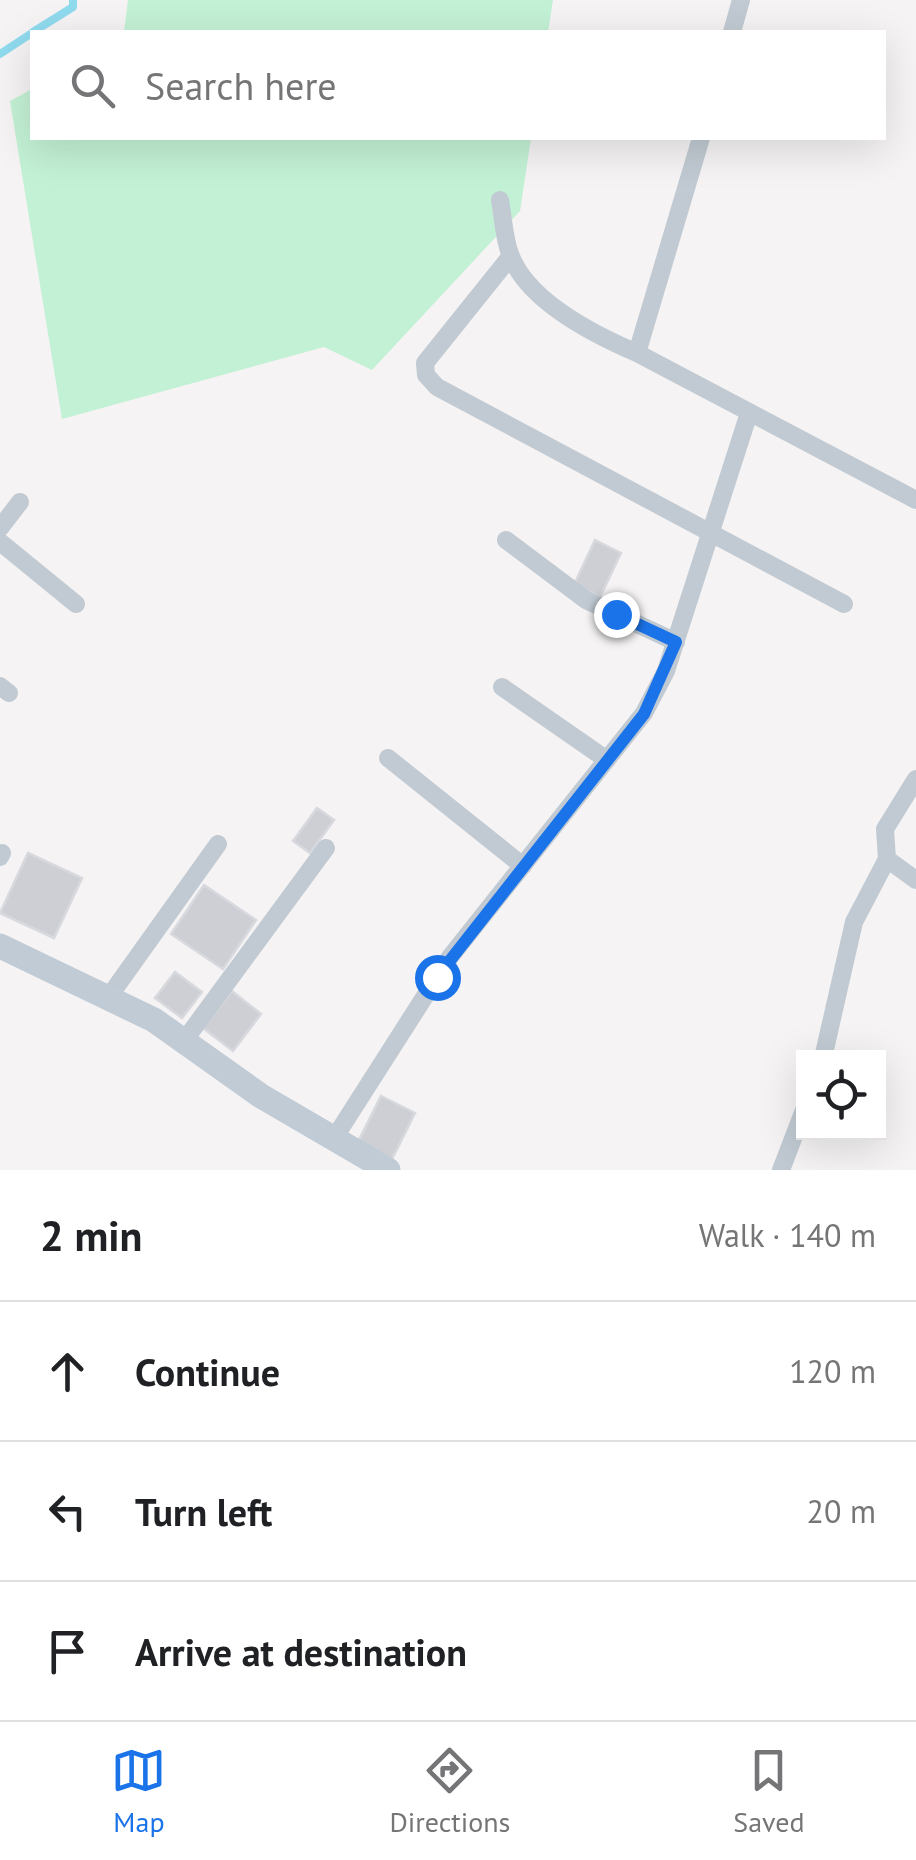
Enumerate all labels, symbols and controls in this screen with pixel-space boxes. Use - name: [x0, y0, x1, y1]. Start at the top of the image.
- search box: [30, 30, 886, 140]
- icon: search: [65, 58, 120, 113]
- text: Search here: [145, 61, 337, 110]
- route end: [594, 592, 640, 638]
- route start: [415, 955, 461, 1001]
- map controls: [796, 1050, 886, 1140]
- button: locate: [796, 1050, 886, 1140]
- text: 2 min: [40, 1208, 142, 1263]
- text: Walk · 140 m: [699, 1214, 876, 1256]
- icon: ahead: [40, 1344, 95, 1399]
- text: Continue: [135, 1347, 280, 1396]
- text: 120 m: [789, 1350, 876, 1392]
- icon: left: [40, 1484, 95, 1539]
- text: Turn left: [135, 1487, 272, 1536]
- text: 20 m: [807, 1490, 876, 1532]
- icon: arrive: [40, 1624, 95, 1679]
- text: Arrive at destination: [135, 1627, 467, 1676]
- tab: Map: [111, 1743, 166, 1840]
- tab: Directions: [389, 1743, 510, 1840]
- tab: Saved: [733, 1743, 805, 1840]

